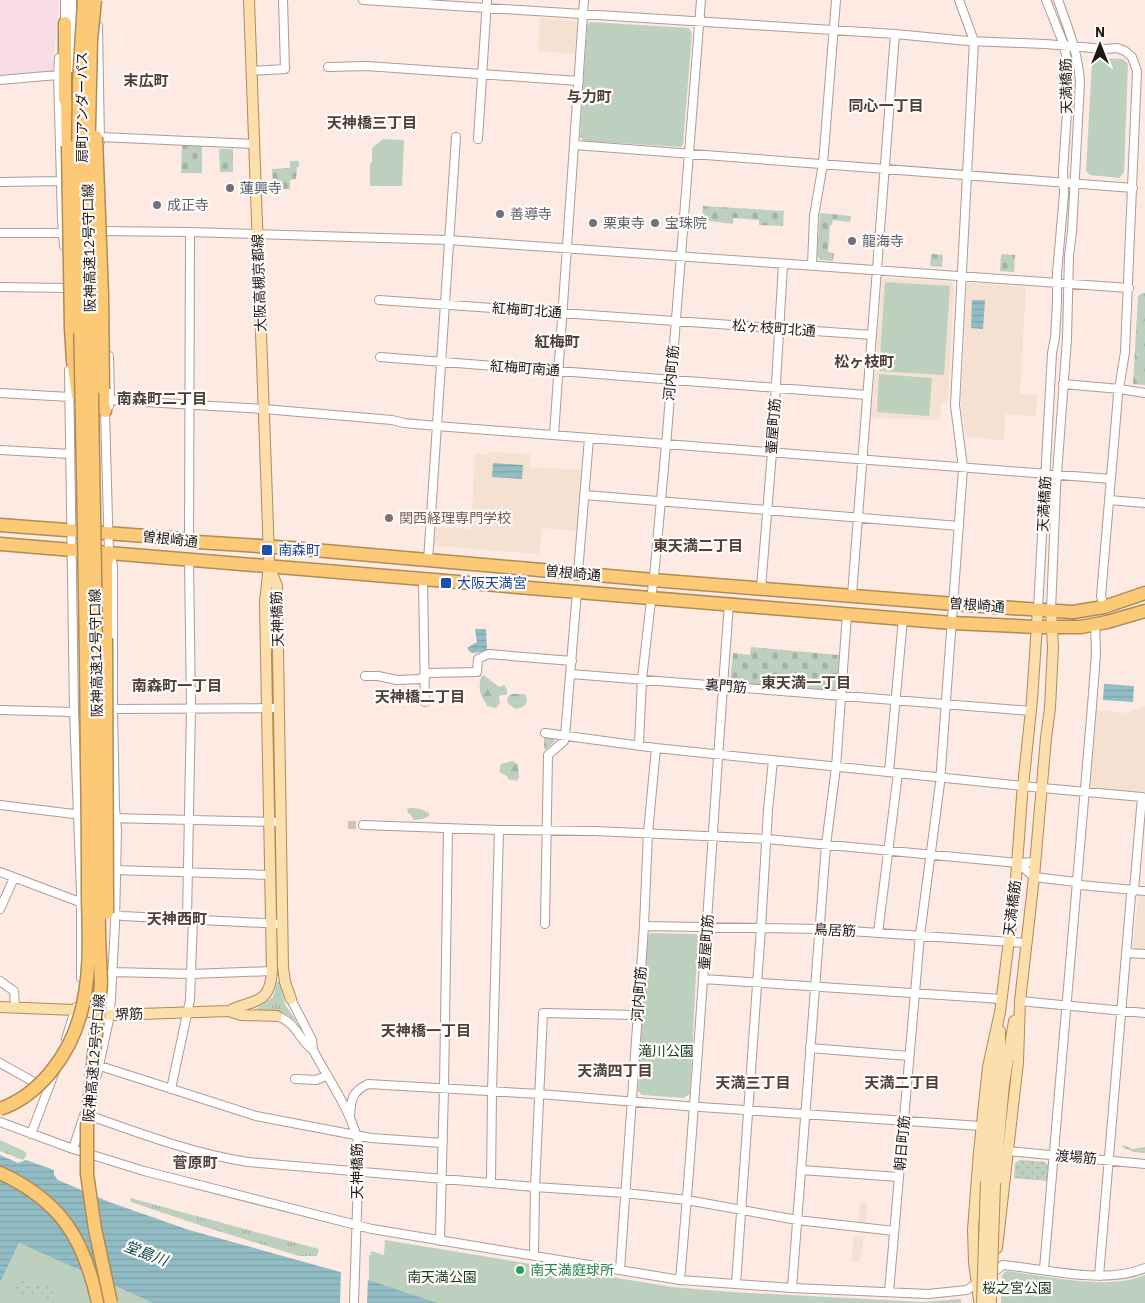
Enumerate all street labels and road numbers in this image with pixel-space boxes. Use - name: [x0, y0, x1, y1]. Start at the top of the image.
- street label: 扇町アンダーパス: [73, 51, 91, 163]
- street label: 天満橋筋: [1057, 58, 1075, 114]
- street label: 阪神高速12号守口線: [79, 183, 99, 313]
- street label: 大阪高槻京都線: [248, 234, 270, 332]
- street label: 紅梅町北通: [491, 299, 563, 321]
- street label: 松ヶ枝町北通: [731, 316, 817, 340]
- street label: 河内町筋: [660, 344, 682, 402]
- street label: 紅梅町南通: [489, 357, 561, 379]
- street label: 壷屋町筋: [762, 397, 784, 455]
- street label: 天満橋筋: [1034, 476, 1054, 532]
- street label: 曽根崎通: [141, 527, 199, 551]
- street label: 曽根崎通: [544, 562, 602, 584]
- street label: 阪神高速12号守口線: [86, 588, 106, 718]
- street label: 天神橋筋: [267, 591, 287, 647]
- street label: 曽根崎通: [948, 594, 1006, 616]
- street label: 裏門筋: [704, 675, 748, 697]
- street label: 天満橋筋: [1000, 879, 1024, 937]
- street label: 壷屋町筋: [695, 913, 717, 971]
- street label: 鳥居筋: [814, 920, 856, 940]
- street label: 河内町筋: [628, 965, 650, 1023]
- street label: 阪神高速12号守口線: [79, 993, 109, 1123]
- street label: 堺筋: [115, 1005, 143, 1023]
- street label: 朝日町筋: [891, 1114, 913, 1172]
- street label: 天神橋筋: [348, 1143, 366, 1199]
- street label: 渡場筋: [1054, 1146, 1098, 1168]

